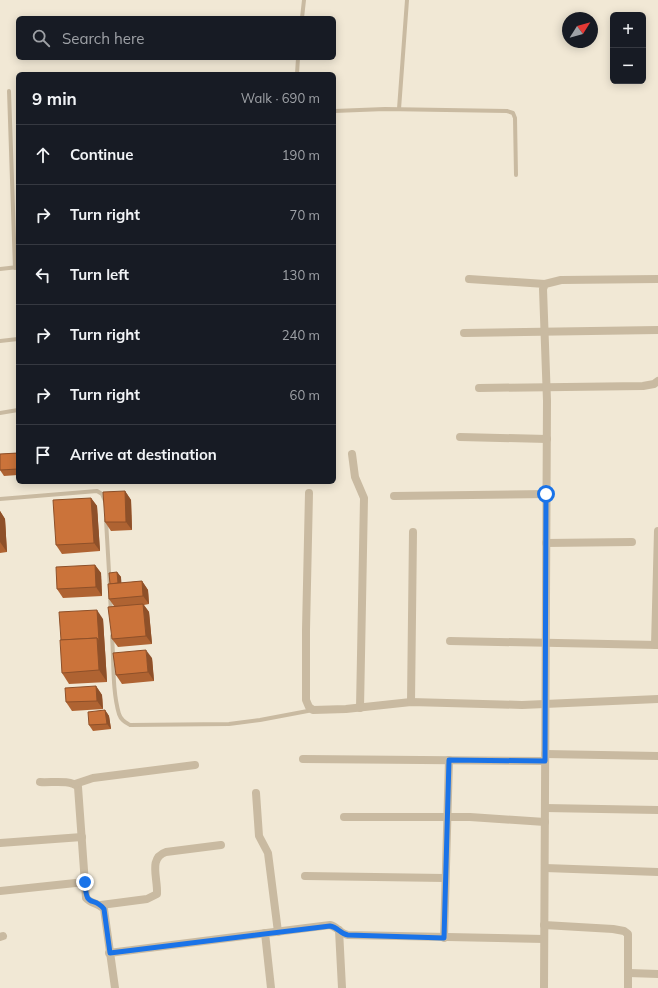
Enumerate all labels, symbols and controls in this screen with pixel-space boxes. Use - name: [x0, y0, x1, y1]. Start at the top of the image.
- north arrow: [562, 12, 598, 48]
- map controls: [610, 12, 646, 84]
- button: +: [610, 12, 646, 48]
- search box: [16, 16, 336, 60]
- icon: search: [30, 27, 52, 49]
- text: Search here: [62, 29, 144, 48]
- button: −: [610, 48, 646, 84]
- text: 9 min: [32, 88, 77, 109]
- text: Walk · 690 m: [241, 90, 320, 106]
- icon: ahead: [32, 144, 54, 166]
- text: Continue: [70, 145, 133, 164]
- text: 190 m: [282, 147, 320, 163]
- icon: right: [32, 204, 54, 226]
- text: Turn right: [70, 205, 140, 224]
- text: 70 m: [290, 207, 320, 223]
- icon: left: [32, 264, 54, 286]
- text: Turn left: [70, 265, 129, 284]
- text: 130 m: [282, 267, 320, 283]
- icon: right: [32, 324, 54, 346]
- text: Turn right: [70, 325, 140, 344]
- text: 240 m: [282, 327, 320, 343]
- icon: right: [32, 384, 54, 406]
- text: Turn right: [70, 385, 140, 404]
- text: 60 m: [290, 387, 320, 403]
- icon: arrive: [32, 444, 54, 466]
- text: Arrive at destination: [70, 445, 217, 464]
- route start: [537, 485, 555, 503]
- route end: [76, 873, 94, 891]

